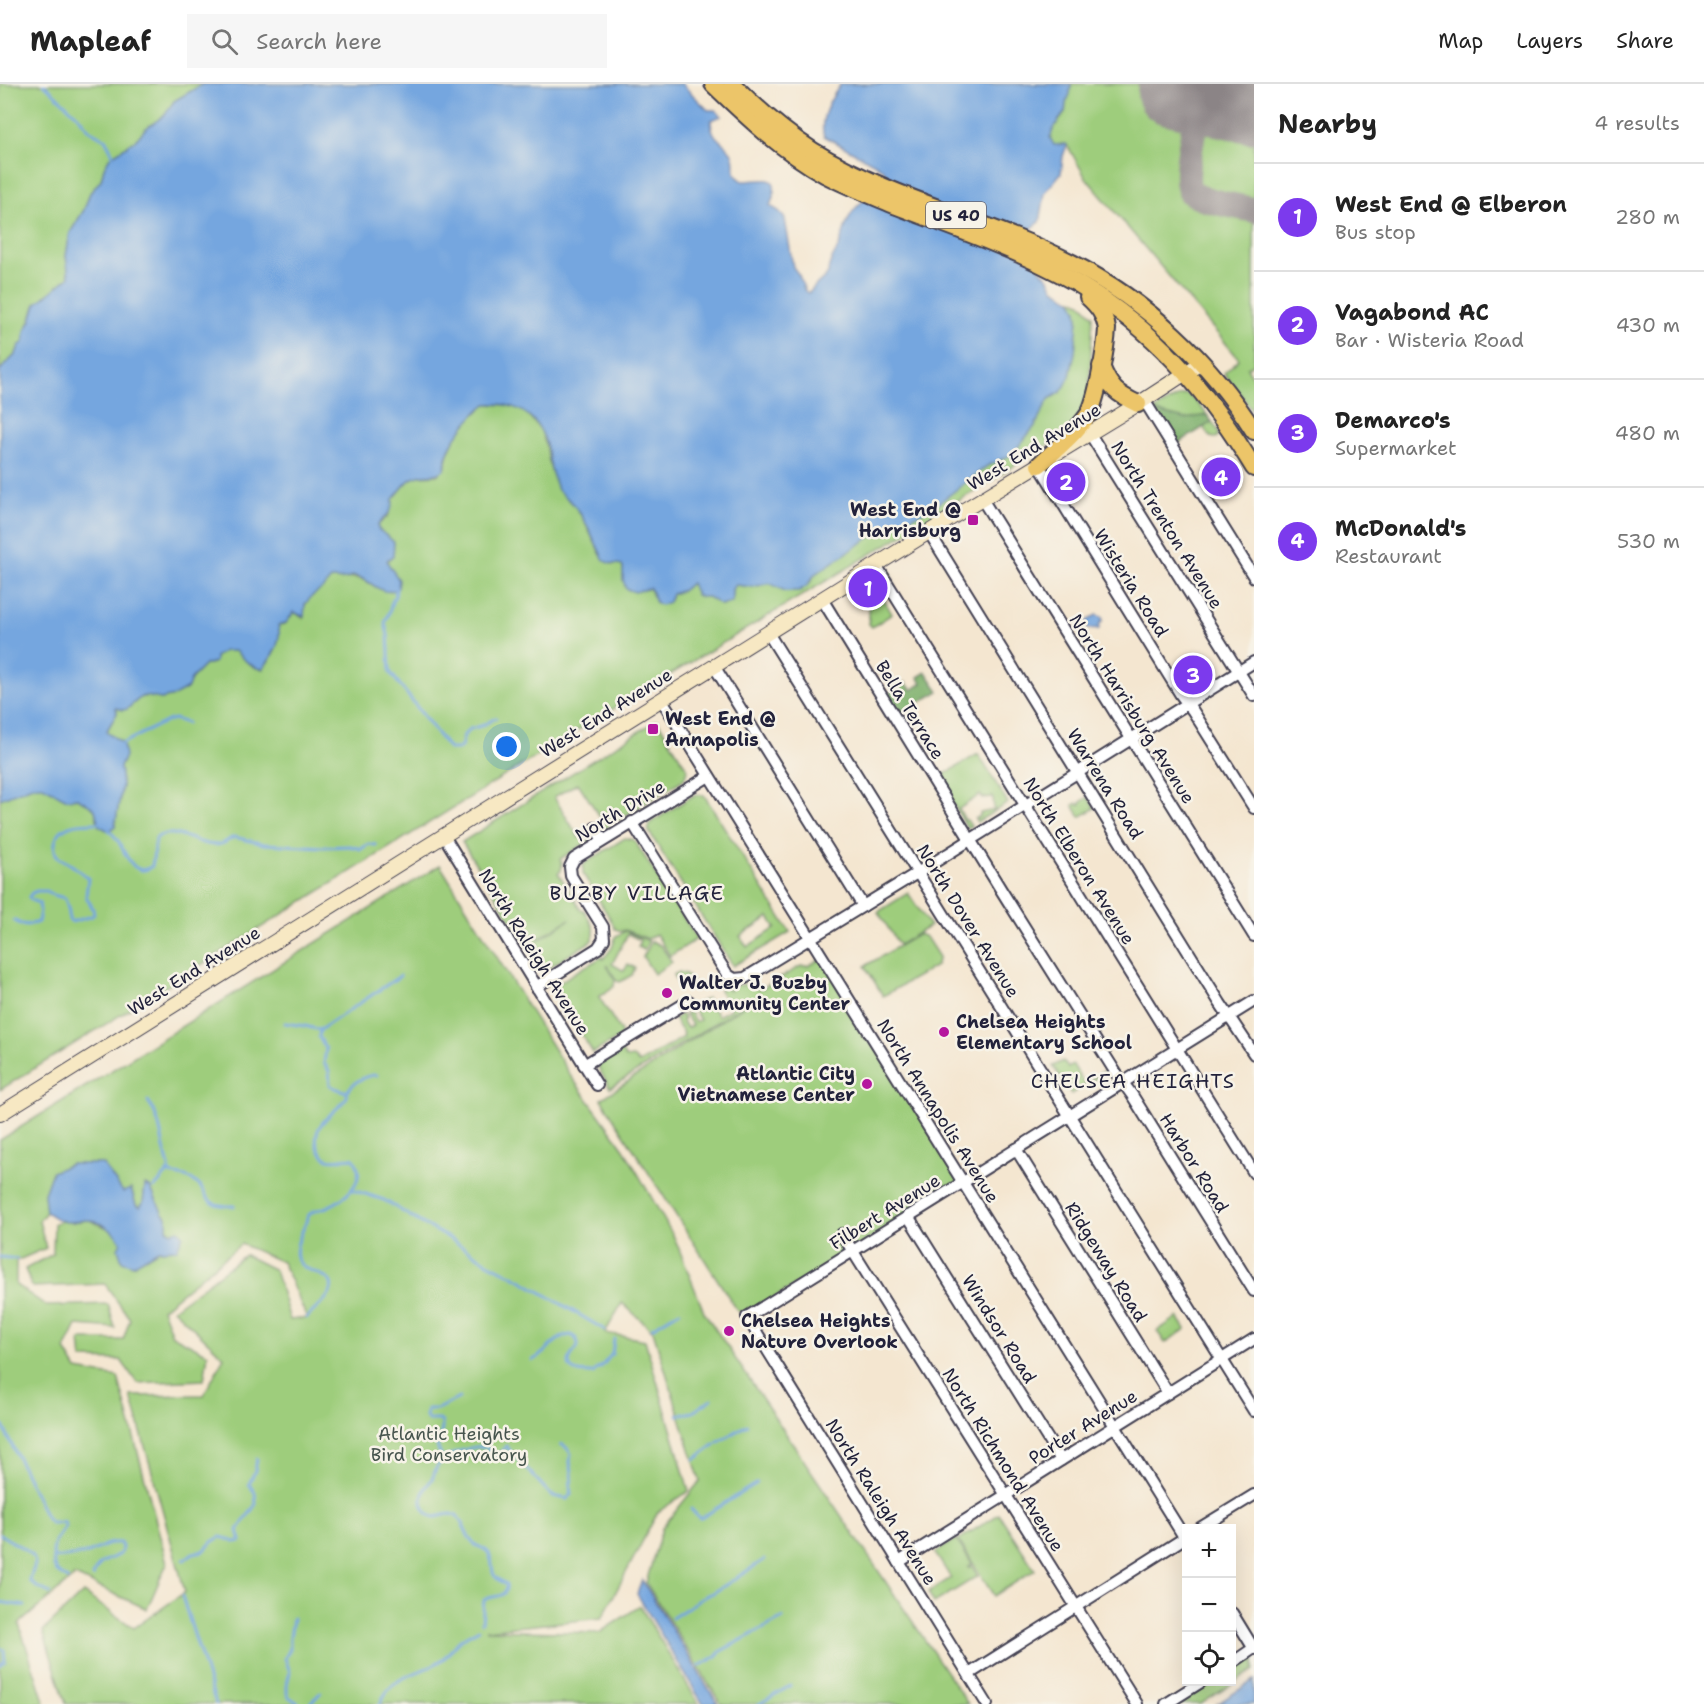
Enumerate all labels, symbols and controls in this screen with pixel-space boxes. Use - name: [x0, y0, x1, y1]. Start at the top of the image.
- search box: [187, 14, 607, 68]
- text: Mapleaf: [30, 22, 151, 60]
- icon: search: [208, 25, 241, 58]
- text: Search here: [256, 27, 382, 56]
- text: Map: [1438, 27, 1483, 55]
- text: Layers: [1516, 27, 1583, 55]
- text: Share: [1616, 27, 1674, 55]
- text: Nearby: [1278, 106, 1377, 141]
- text: 4 results: [1594, 110, 1680, 136]
- text: West End @ Elberon: [1335, 190, 1567, 219]
- road number: US 40: [926, 202, 986, 228]
- text: 1: [1293, 204, 1302, 230]
- text: 280 m: [1615, 204, 1680, 230]
- text: Bus stop: [1335, 219, 1416, 245]
- text: Vagabond AC: [1335, 298, 1489, 327]
- text: 2: [1291, 312, 1305, 338]
- text: 430 m: [1616, 312, 1680, 338]
- text: Bar · Wisteria Road: [1335, 327, 1524, 353]
- street label: West End Avenue: [963, 398, 1105, 496]
- text: Demarco's: [1335, 406, 1451, 435]
- text: 3: [1291, 420, 1305, 446]
- text: 480 m: [1615, 420, 1680, 446]
- text: Supermarket: [1335, 435, 1457, 461]
- street label: North Trenton Avenue: [1105, 436, 1229, 614]
- pin: 4: [1202, 454, 1240, 500]
- pin: 2: [1046, 460, 1086, 504]
- place label: West End @ Harrisburg: [850, 498, 961, 543]
- marker: West End @ Harrisburg: [966, 513, 980, 527]
- text: McDonald's: [1335, 514, 1466, 543]
- street label: Wisteria Road: [1088, 525, 1174, 641]
- text: 4: [1291, 528, 1305, 554]
- text: 530 m: [1617, 528, 1680, 554]
- text: Restaurant: [1335, 543, 1442, 569]
- pin: 1: [848, 566, 888, 610]
- street label: North Harrisburg Avenue: [1064, 610, 1200, 808]
- pin: 3: [1174, 652, 1212, 698]
- street label: Bella Terrace: [870, 656, 950, 764]
- street label: West End Avenue: [535, 663, 677, 763]
- place label: West End @ Annapolis: [665, 707, 776, 752]
- marker: West End @ Annapolis: [646, 722, 660, 736]
- street label: Warrena Road: [1061, 724, 1149, 844]
- your location: [492, 732, 521, 761]
- street label: North Elberon Avenue: [1018, 773, 1140, 949]
- street label: North Drive: [570, 775, 670, 847]
- street label: North Dover Avenue: [911, 840, 1025, 1002]
- street label: North Raleigh Avenue: [473, 864, 595, 1040]
- district label: BUZBY VILLAGE: [549, 880, 725, 906]
- street label: West End Avenue: [123, 921, 265, 1021]
- place label: Walter J. Buzby Community Center: [679, 971, 850, 1016]
- marker: Walter J. Buzby Community Center: [660, 986, 674, 1000]
- place label: Chelsea Heights Elementary School: [956, 1010, 1132, 1055]
- street label: North Annapolis Avenue: [871, 1014, 1005, 1208]
- marker: Chelsea Heights Elementary School: [937, 1025, 951, 1039]
- place label: Atlantic City Vietnamese Center: [678, 1062, 855, 1107]
- district label: CHELSEA HEIGHTS: [1031, 1068, 1235, 1094]
- marker: Atlantic City Vietnamese Center: [860, 1077, 874, 1091]
- street label: Harbor Road: [1154, 1109, 1234, 1217]
- street label: Filbert Avenue: [825, 1168, 945, 1256]
- street label: Ridgeway Road: [1059, 1197, 1153, 1327]
- street label: Windsor Road: [956, 1270, 1042, 1388]
- place label: Chelsea Heights Nature Overlook: [741, 1309, 898, 1354]
- marker: Chelsea Heights Nature Overlook: [722, 1324, 736, 1338]
- street label: North Richmond Avenue: [937, 1364, 1069, 1556]
- street label: Porter Avenue: [1024, 1384, 1142, 1470]
- street label: North Raleigh Avenue: [820, 1414, 942, 1590]
- park label: Atlantic Heights Bird Conservatory: [371, 1422, 527, 1467]
- map controls: [1182, 1524, 1236, 1686]
- button: +: [1182, 1524, 1236, 1578]
- button: −: [1182, 1578, 1236, 1632]
- button: locate: [1182, 1632, 1236, 1686]

